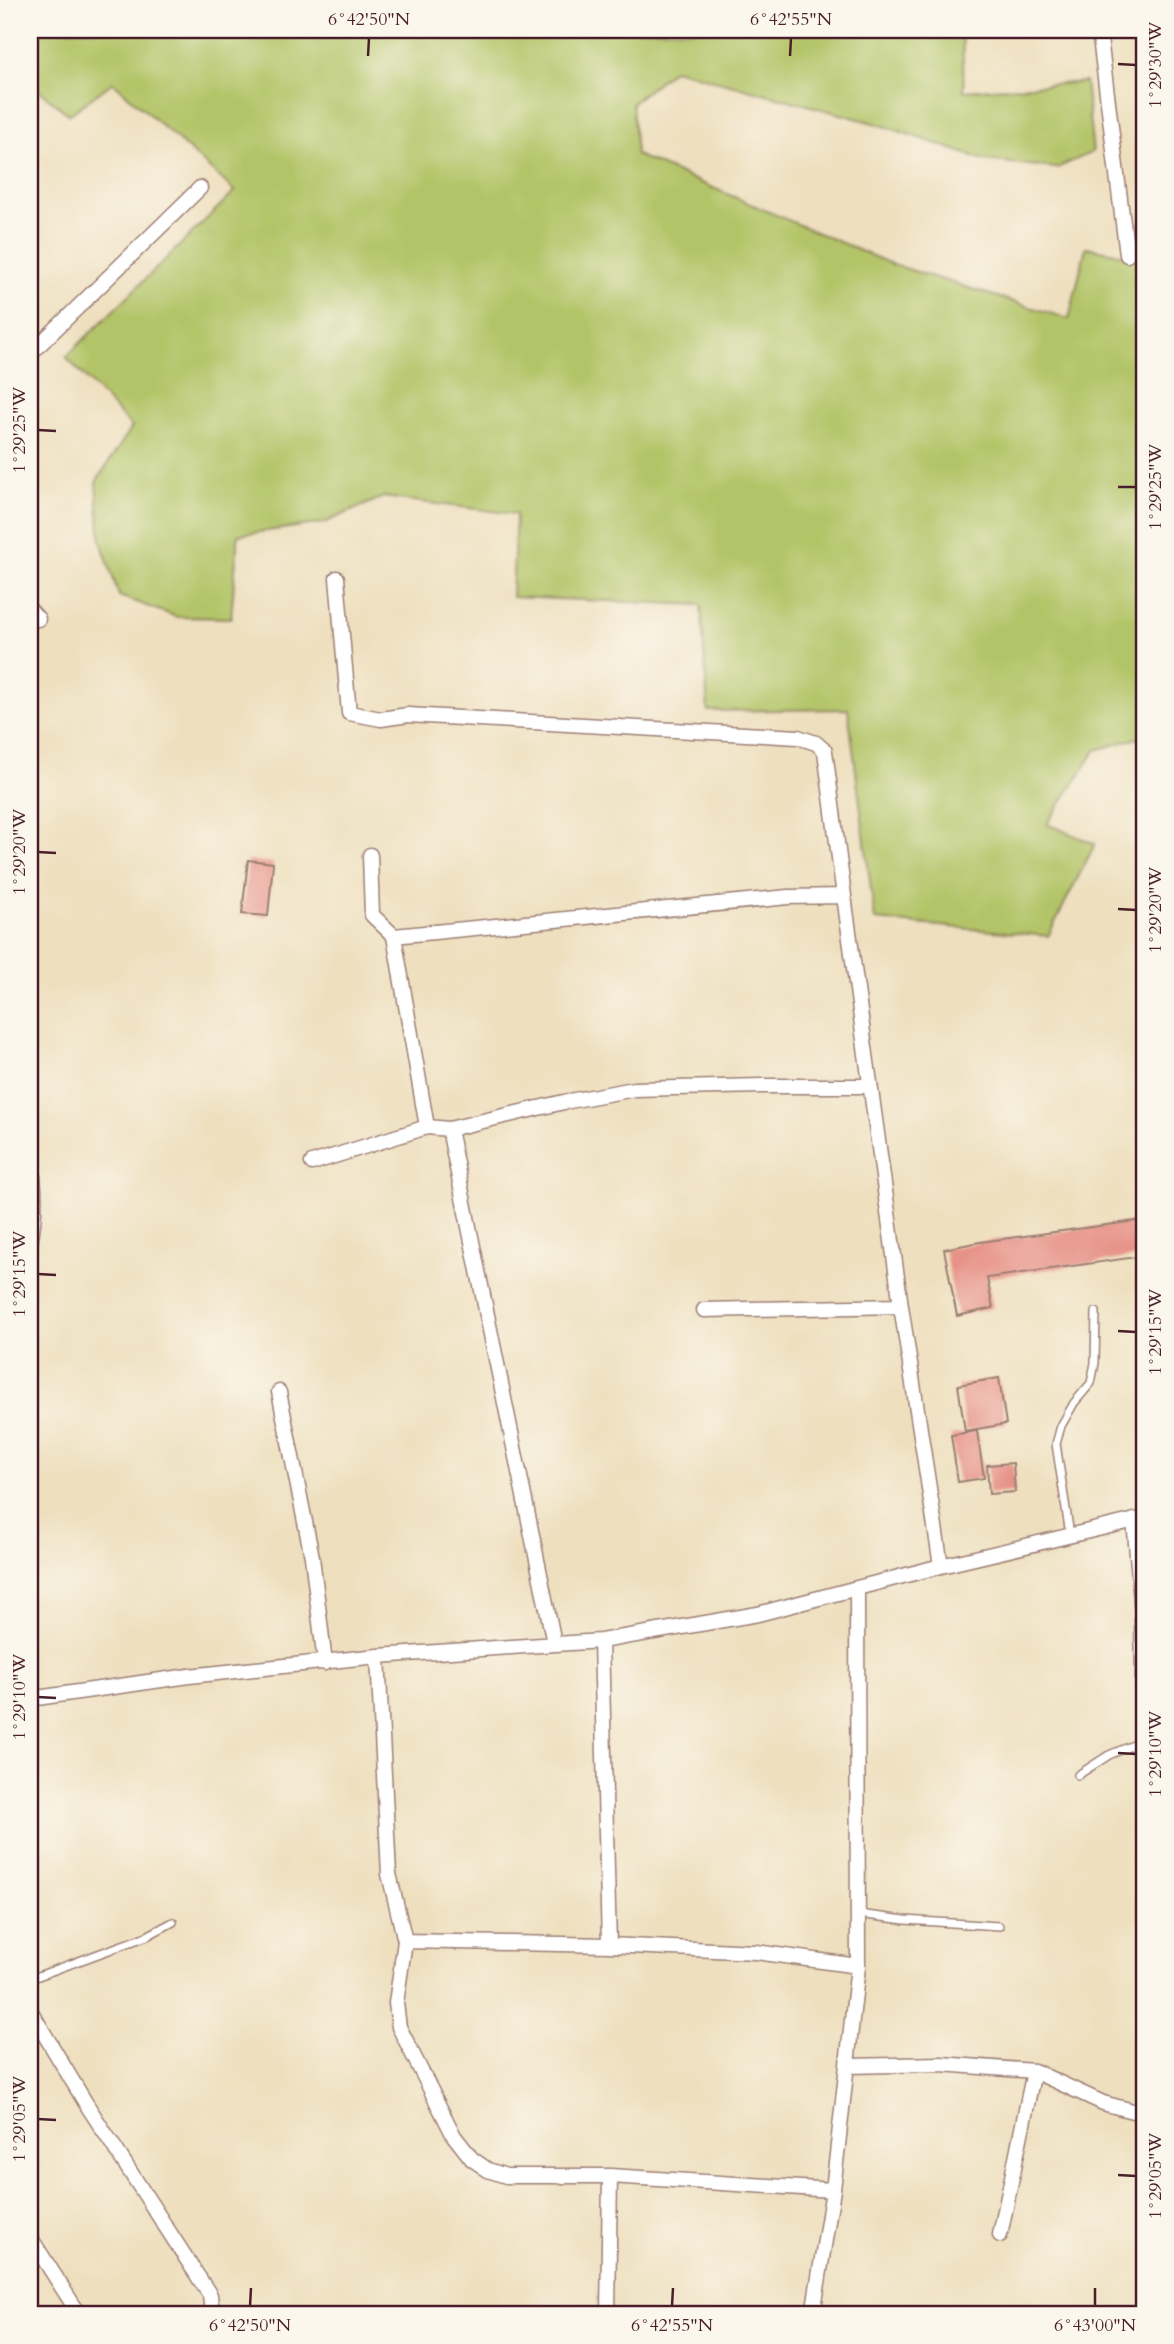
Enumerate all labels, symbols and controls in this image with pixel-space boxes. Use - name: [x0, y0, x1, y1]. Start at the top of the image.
- text: 6°42'50"N: [328, 7, 411, 32]
- text: 6°42'55"N: [750, 7, 833, 32]
- text: 1°29'30"W: [1143, 22, 1168, 108]
- text: 1°29'25"W: [7, 387, 32, 473]
- text: 1°29'25"W: [1143, 444, 1168, 530]
- text: 1°29'20"W: [7, 809, 32, 895]
- text: 1°29'20"W: [1143, 867, 1168, 953]
- text: 1°29'15"W: [7, 1231, 32, 1317]
- text: 1°29'15"W: [1143, 1289, 1168, 1375]
- text: 1°29'10"W: [7, 1654, 32, 1740]
- text: 1°29'10"W: [1143, 1711, 1168, 1797]
- text: 1°29'05"W: [7, 2076, 32, 2162]
- text: 1°29'05"W: [1143, 2133, 1168, 2219]
- text: 6°42'50"N: [209, 2313, 292, 2338]
- text: 6°42'55"N: [631, 2313, 714, 2338]
- text: 6°43'00"N: [1054, 2313, 1137, 2338]

